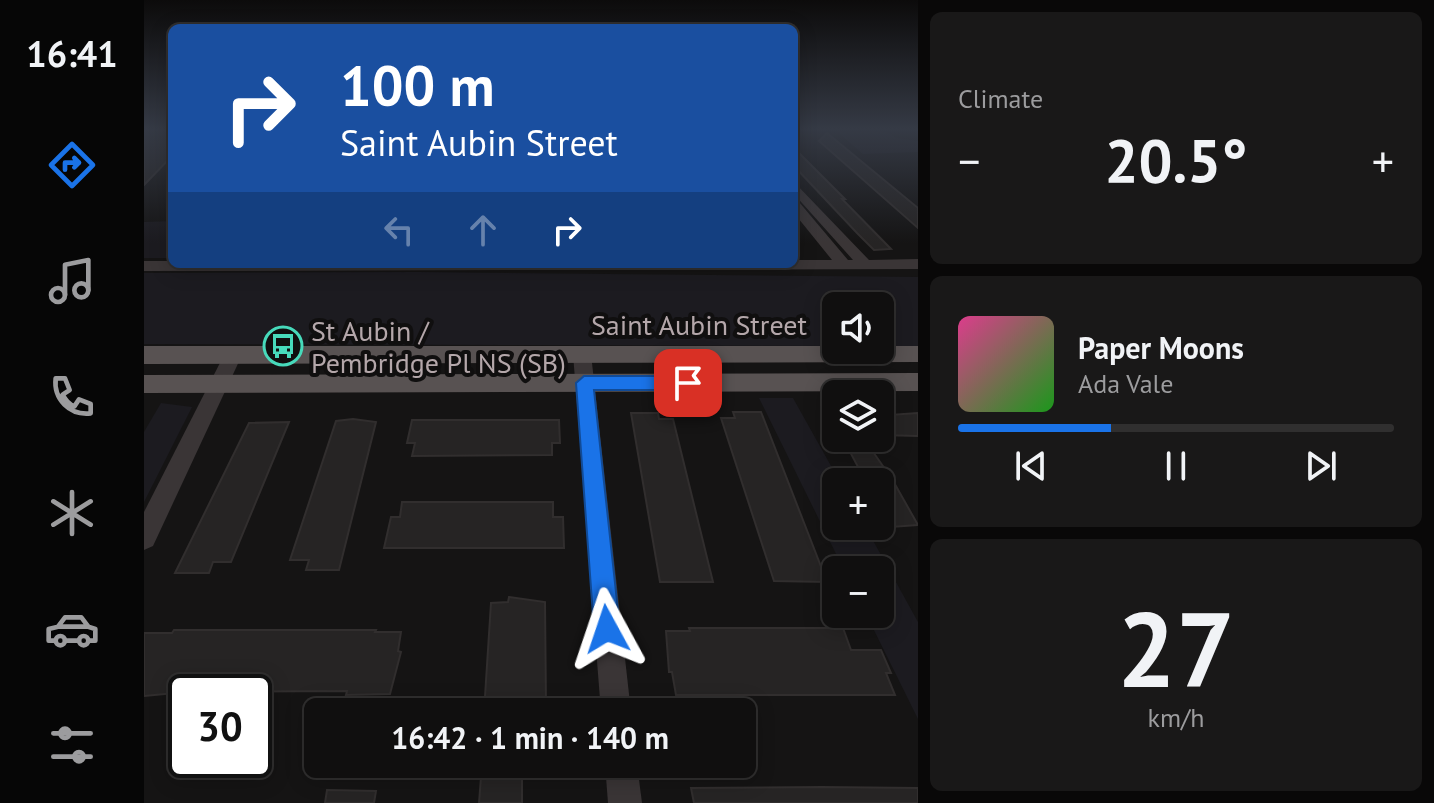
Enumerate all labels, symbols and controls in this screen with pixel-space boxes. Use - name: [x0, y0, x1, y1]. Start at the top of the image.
- text: 16:41: [26, 30, 118, 77]
- text: 100 m: [340, 49, 495, 121]
- icon: right: [208, 56, 312, 160]
- text: Climate: [958, 82, 1043, 115]
- text: Saint Aubin Street: [340, 119, 618, 166]
- text: 20.5°: [1104, 121, 1248, 199]
- text: −: [958, 132, 980, 189]
- text: +: [1372, 132, 1394, 189]
- icon: directions: [44, 137, 100, 193]
- icon: left: [377, 208, 421, 252]
- icon: ahead: [461, 208, 505, 252]
- icon: right: [545, 208, 589, 252]
- icon: music: [44, 253, 100, 309]
- map controls: [822, 292, 894, 628]
- button: sound: [822, 292, 894, 364]
- street label: Saint Aubin Street: [591, 306, 808, 343]
- place label: St Aubin / Pembridge Pl NS (SB): [311, 312, 566, 381]
- bus stop icon: St Aubin / Pembridge Pl NS (SB): [262, 325, 304, 367]
- text: Paper Moons: [1078, 328, 1244, 367]
- pin: [654, 349, 722, 417]
- icon: arrive: [666, 361, 710, 405]
- text: Ada Vale: [1078, 367, 1173, 400]
- icon: phone: [44, 369, 100, 425]
- button: layers: [822, 380, 894, 452]
- icon: previous: [1009, 444, 1053, 488]
- icon: pause: [1154, 444, 1198, 488]
- icon: next: [1299, 444, 1343, 488]
- button: +: [822, 468, 894, 540]
- icon: climate: [44, 485, 100, 541]
- button: −: [822, 556, 894, 628]
- text: 27: [1117, 581, 1235, 716]
- position arrow: [565, 587, 649, 671]
- icon: car: [44, 601, 100, 657]
- speed limit sign: 30: [168, 674, 272, 778]
- text: km/h: [1148, 701, 1205, 734]
- icon: filters: [44, 717, 100, 773]
- text: 16:42 · 1 min · 140 m: [391, 718, 669, 757]

